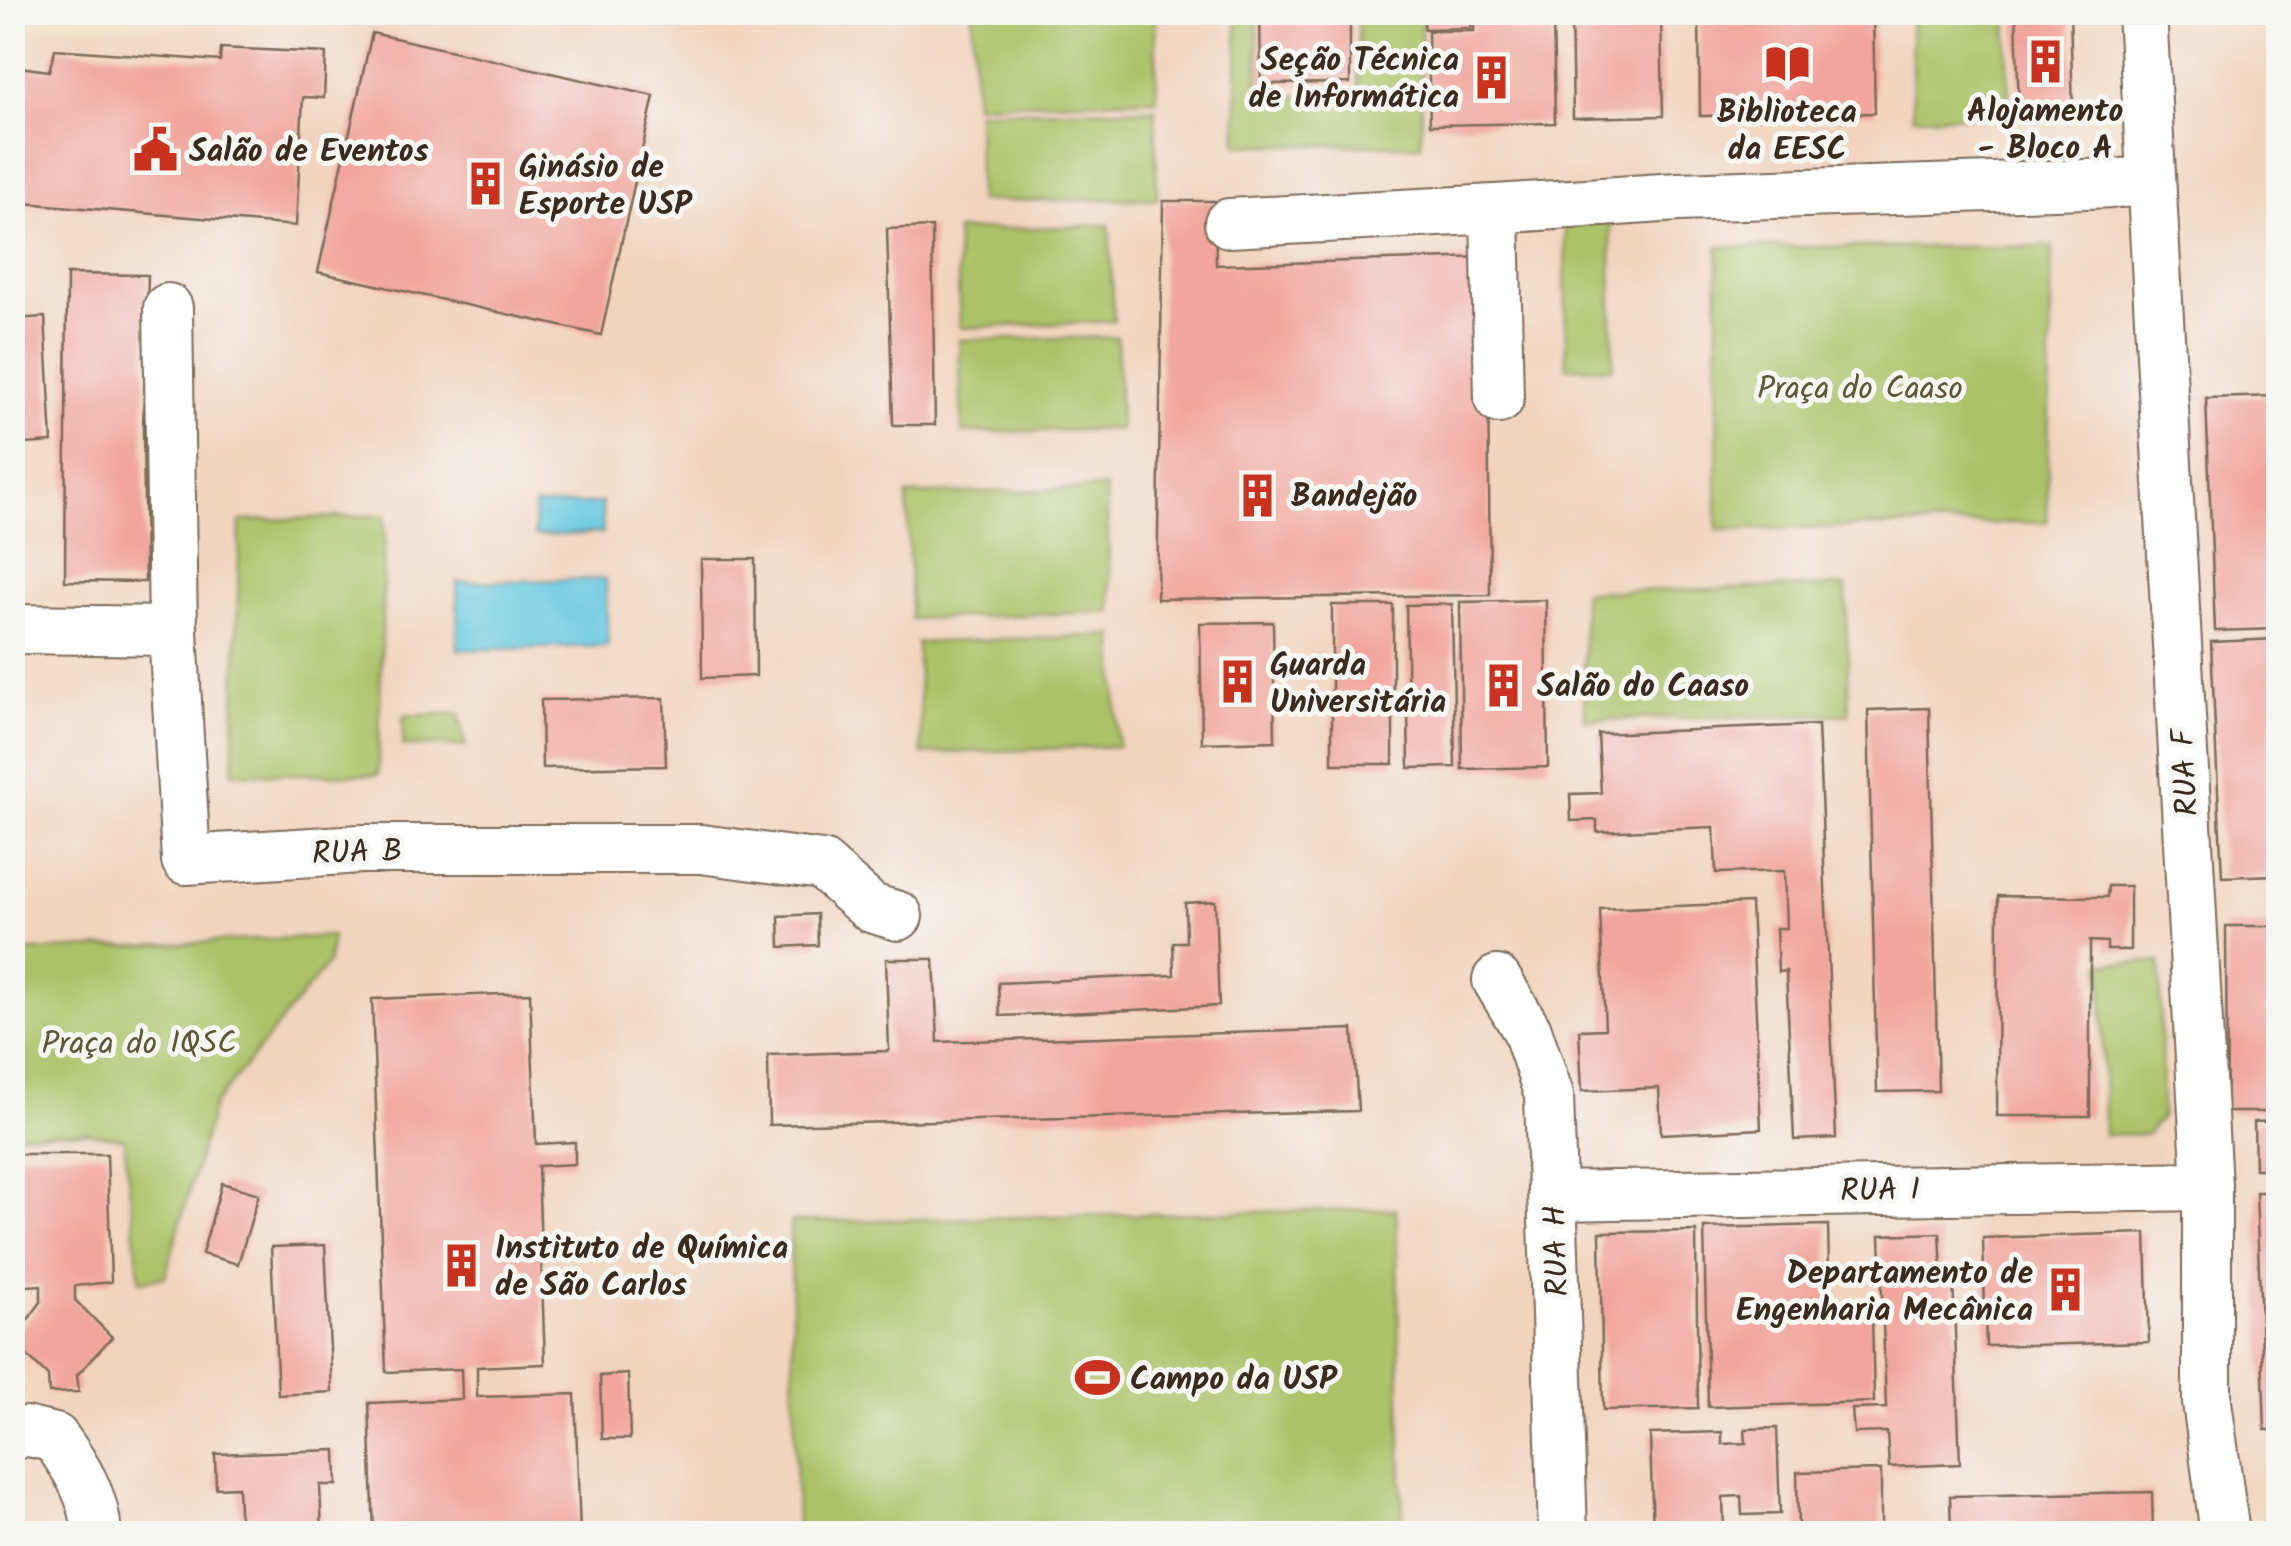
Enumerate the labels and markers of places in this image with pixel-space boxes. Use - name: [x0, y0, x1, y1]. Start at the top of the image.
- place label: Seção Técnica de Informática: [1249, 36, 1459, 124]
- building icon: Alojamento - Bloco A: [2021, 38, 2069, 86]
- library icon: Biblioteca da EESC: [1763, 39, 1811, 87]
- building icon: Seção Técnica de Informática: [1468, 53, 1516, 101]
- place label: Alojamento - Bloco A: [1967, 87, 2123, 175]
- place label: Biblioteca da EESC: [1717, 88, 1857, 176]
- public building icon: Salão de Eventos: [132, 126, 180, 174]
- place label: Salão de Eventos: [189, 127, 429, 178]
- place label: Ginásio de Esporte USP: [519, 143, 693, 231]
- building icon: Ginásio de Esporte USP: [462, 160, 510, 208]
- building icon: Bandejão: [1234, 471, 1282, 519]
- place label: Bandejão: [1291, 472, 1417, 523]
- place label: Guarda Universitária: [1270, 641, 1446, 729]
- building icon: Guarda Universitária: [1213, 658, 1261, 706]
- building icon: Salão do Caaso: [1480, 661, 1528, 709]
- place label: Salão do Caaso: [1537, 662, 1749, 713]
- place label: Instituto de Química de São Carlos: [495, 1224, 788, 1312]
- building icon: Instituto de Química de São Carlos: [438, 1241, 486, 1289]
- place label: Departamento de Engenharia Mecânica: [1736, 1249, 2033, 1337]
- building icon: Departamento de Engenharia Mecânica: [2042, 1266, 2090, 1314]
- sports icon: Campo da USP: [1073, 1354, 1121, 1402]
- place label: Campo da USP: [1130, 1355, 1338, 1406]

